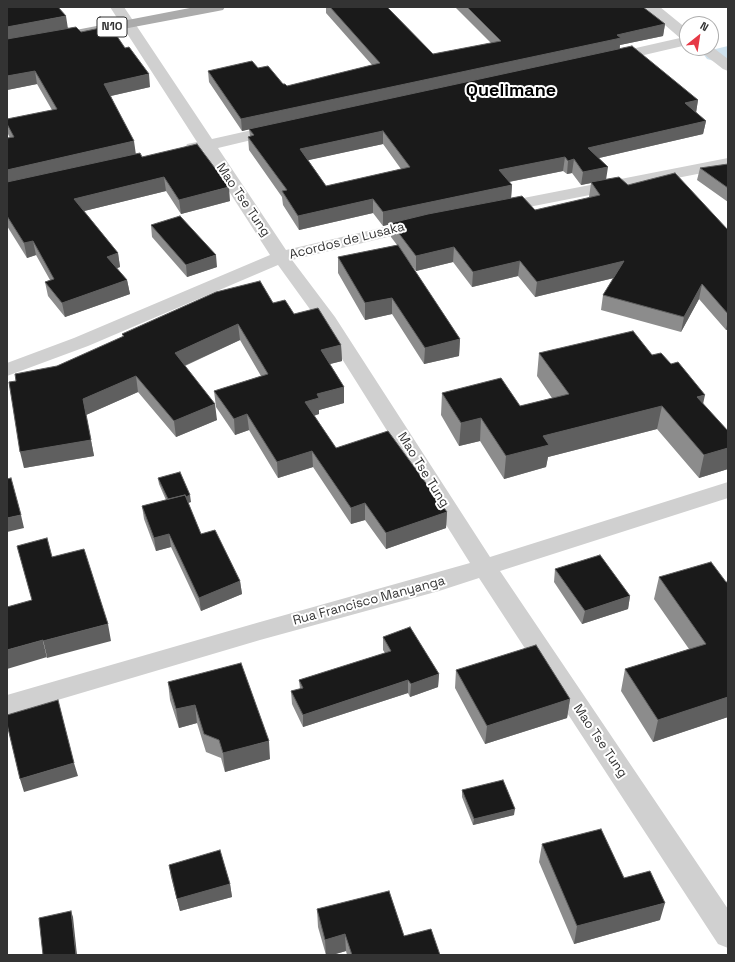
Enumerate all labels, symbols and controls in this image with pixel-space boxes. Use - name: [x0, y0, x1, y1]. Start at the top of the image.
- north arrow: [679, 16, 719, 56]
- road number: N10: [97, 17, 127, 37]
- text: N: [698, 19, 711, 34]
- district label: Quelimane: [466, 80, 556, 102]
- street label: Mao Tse Tung: [213, 160, 273, 240]
- street label: Acordos de Lusaka: [288, 219, 406, 263]
- street label: Mao Tse Tung: [394, 430, 452, 510]
- street label: Rua Francisco Manyanga: [291, 573, 447, 629]
- street label: Mao Tse Tung: [570, 701, 630, 781]

